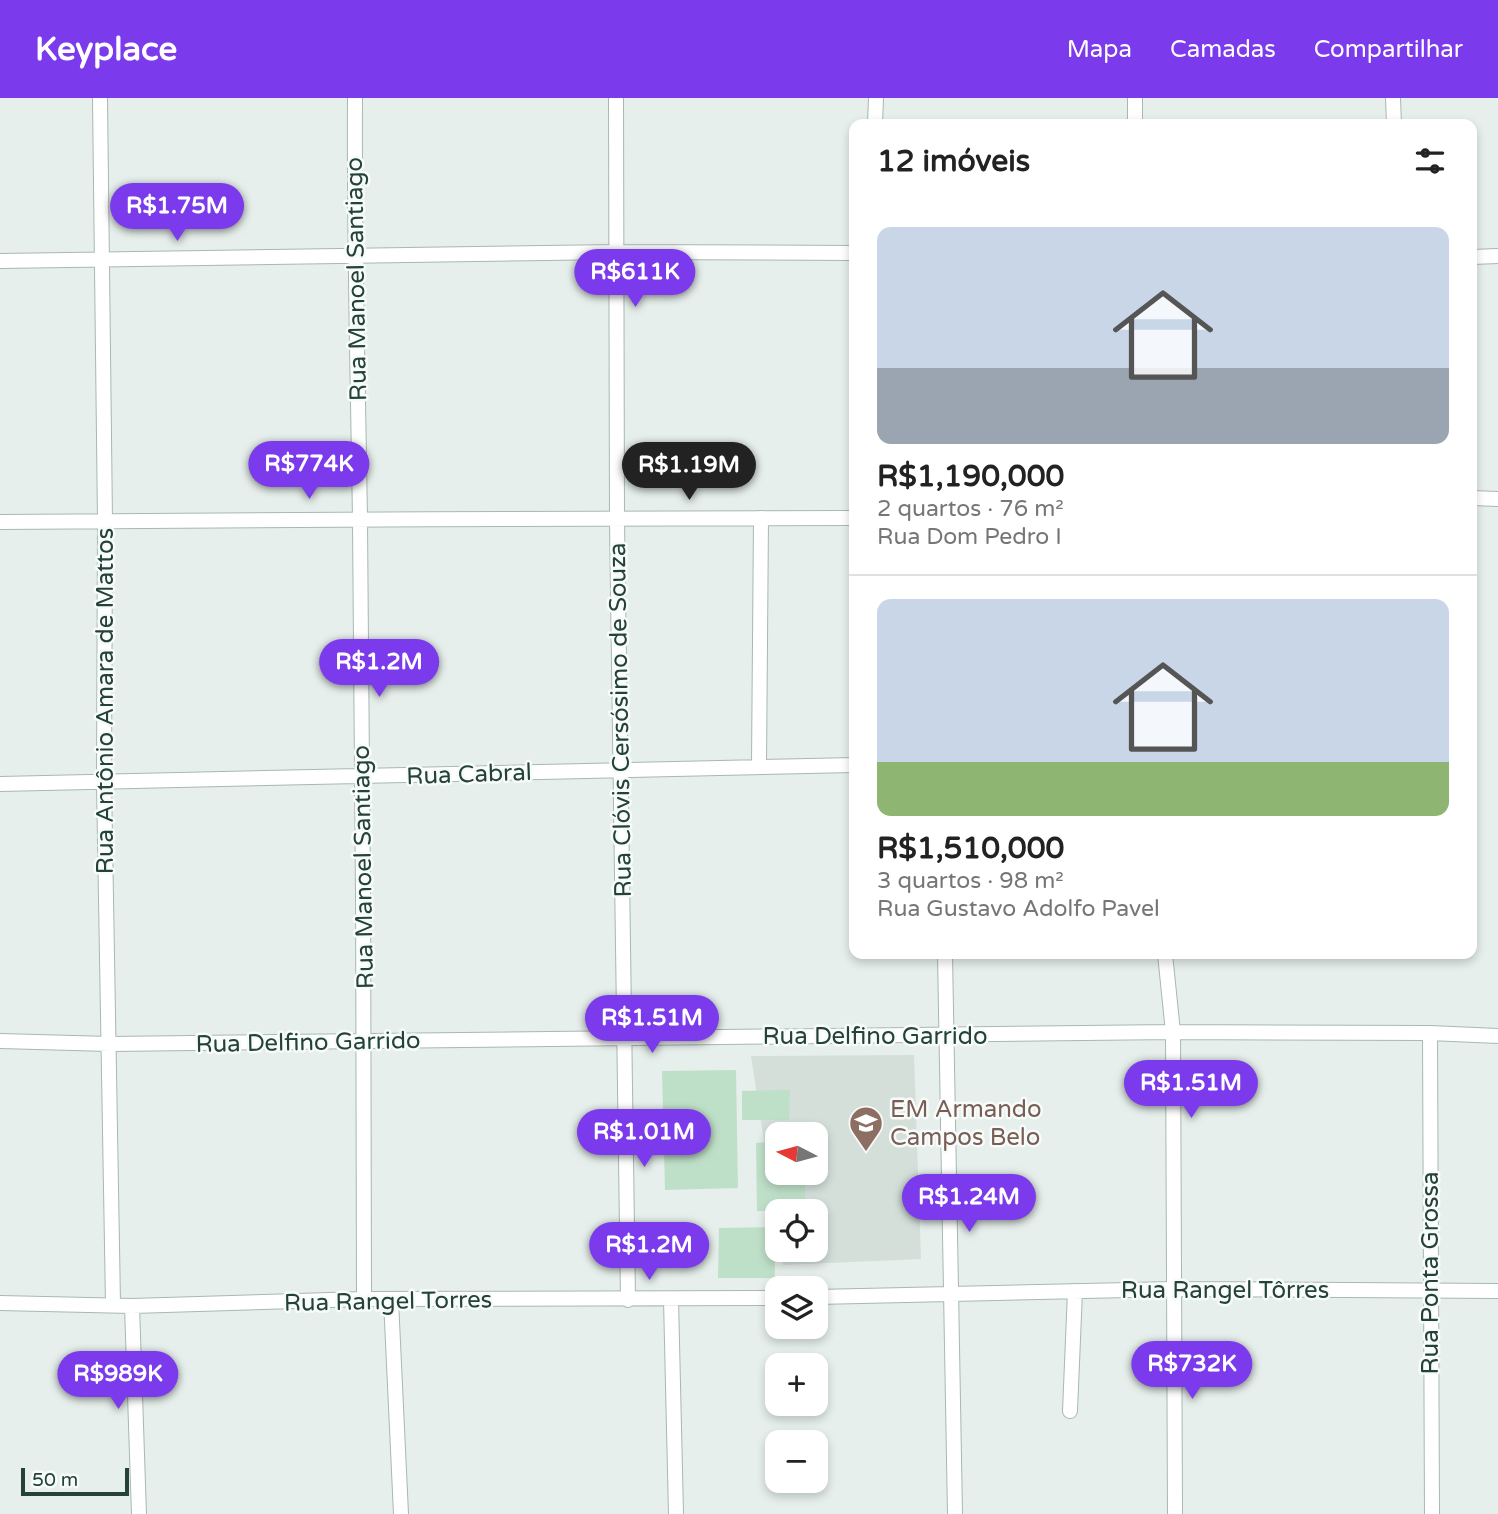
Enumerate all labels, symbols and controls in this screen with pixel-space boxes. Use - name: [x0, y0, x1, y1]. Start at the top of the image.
- text: Keyplace: [35, 30, 177, 69]
- text: Mapa: [1067, 35, 1132, 64]
- text: Camadas: [1170, 35, 1276, 64]
- text: Compartilhar: [1314, 35, 1463, 64]
- icon: filters: [1411, 142, 1449, 180]
- text: 12 imóveis: [877, 143, 1030, 180]
- street label: Rua Manoel Santiago: [340, 157, 373, 401]
- pin: R$1.75M: [112, 184, 242, 243]
- text: R$1.75M: [126, 192, 228, 220]
- pin: R$611K: [578, 250, 692, 309]
- text: R$611K: [590, 258, 680, 286]
- icon: home: [1100, 272, 1226, 398]
- pin: R$774K: [252, 442, 366, 501]
- pin: R$1.19M: [624, 442, 754, 502]
- text: R$774K: [264, 450, 354, 478]
- text: R$1.19M: [638, 451, 740, 479]
- text: R$1,190,000: [877, 458, 1064, 495]
- text: 2 quartos · 76 m²: [877, 495, 1064, 523]
- text: Rua Dom Pedro I: [877, 523, 1062, 551]
- street label: Rua Antônio Amara de Mattos: [91, 528, 120, 874]
- street label: Rua Clóvis Cersósimo de Souza: [603, 542, 638, 898]
- pin: R$1.2M: [322, 640, 436, 699]
- icon: home: [1100, 644, 1226, 770]
- text: R$1.2M: [335, 648, 423, 676]
- street label: Rua Manoel Santiago: [347, 745, 380, 989]
- street label: Rua Cabral: [406, 758, 532, 791]
- text: R$1,510,000: [877, 830, 1064, 867]
- text: 3 quartos · 98 m²: [877, 867, 1064, 895]
- text: Rua Gustavo Adolfo Pavel: [877, 895, 1160, 923]
- pin: R$1.51M: [587, 996, 717, 1055]
- text: R$1.51M: [601, 1004, 703, 1032]
- street label: Rua Delfino Garrido: [762, 1022, 988, 1051]
- street label: Rua Delfino Garrido: [195, 1026, 421, 1059]
- pin: R$1.51M: [1126, 1060, 1256, 1120]
- text: R$1.51M: [1140, 1069, 1242, 1097]
- place label: EM Armando Campos Belo: [890, 1095, 1042, 1152]
- school or university icon: EM Armando Campos Belo: [847, 1104, 885, 1153]
- pin: R$1.01M: [579, 1110, 709, 1169]
- text: R$1.01M: [593, 1118, 695, 1146]
- north arrow: [765, 1122, 828, 1185]
- map controls: [765, 1122, 828, 1493]
- street label: Rua Ponta Grossa: [1416, 1171, 1445, 1375]
- pin: R$1.24M: [904, 1174, 1034, 1234]
- text: R$1.24M: [918, 1183, 1020, 1211]
- button: locate: [765, 1199, 828, 1262]
- pin: R$1.2M: [592, 1222, 706, 1282]
- text: R$1.2M: [605, 1231, 693, 1259]
- button: layers: [765, 1276, 828, 1339]
- street label: Rua Rangel Tôrres: [1121, 1276, 1329, 1305]
- street label: Rua Rangel Torres: [284, 1285, 492, 1318]
- pin: R$732K: [1135, 1342, 1249, 1401]
- text: R$732K: [1147, 1350, 1237, 1378]
- pin: R$989K: [61, 1352, 175, 1411]
- button: +: [765, 1353, 828, 1416]
- text: R$989K: [73, 1360, 163, 1388]
- button: −: [765, 1430, 828, 1493]
- scale bar: [21, 1465, 130, 1497]
- text: 50 m: [32, 1469, 78, 1491]

